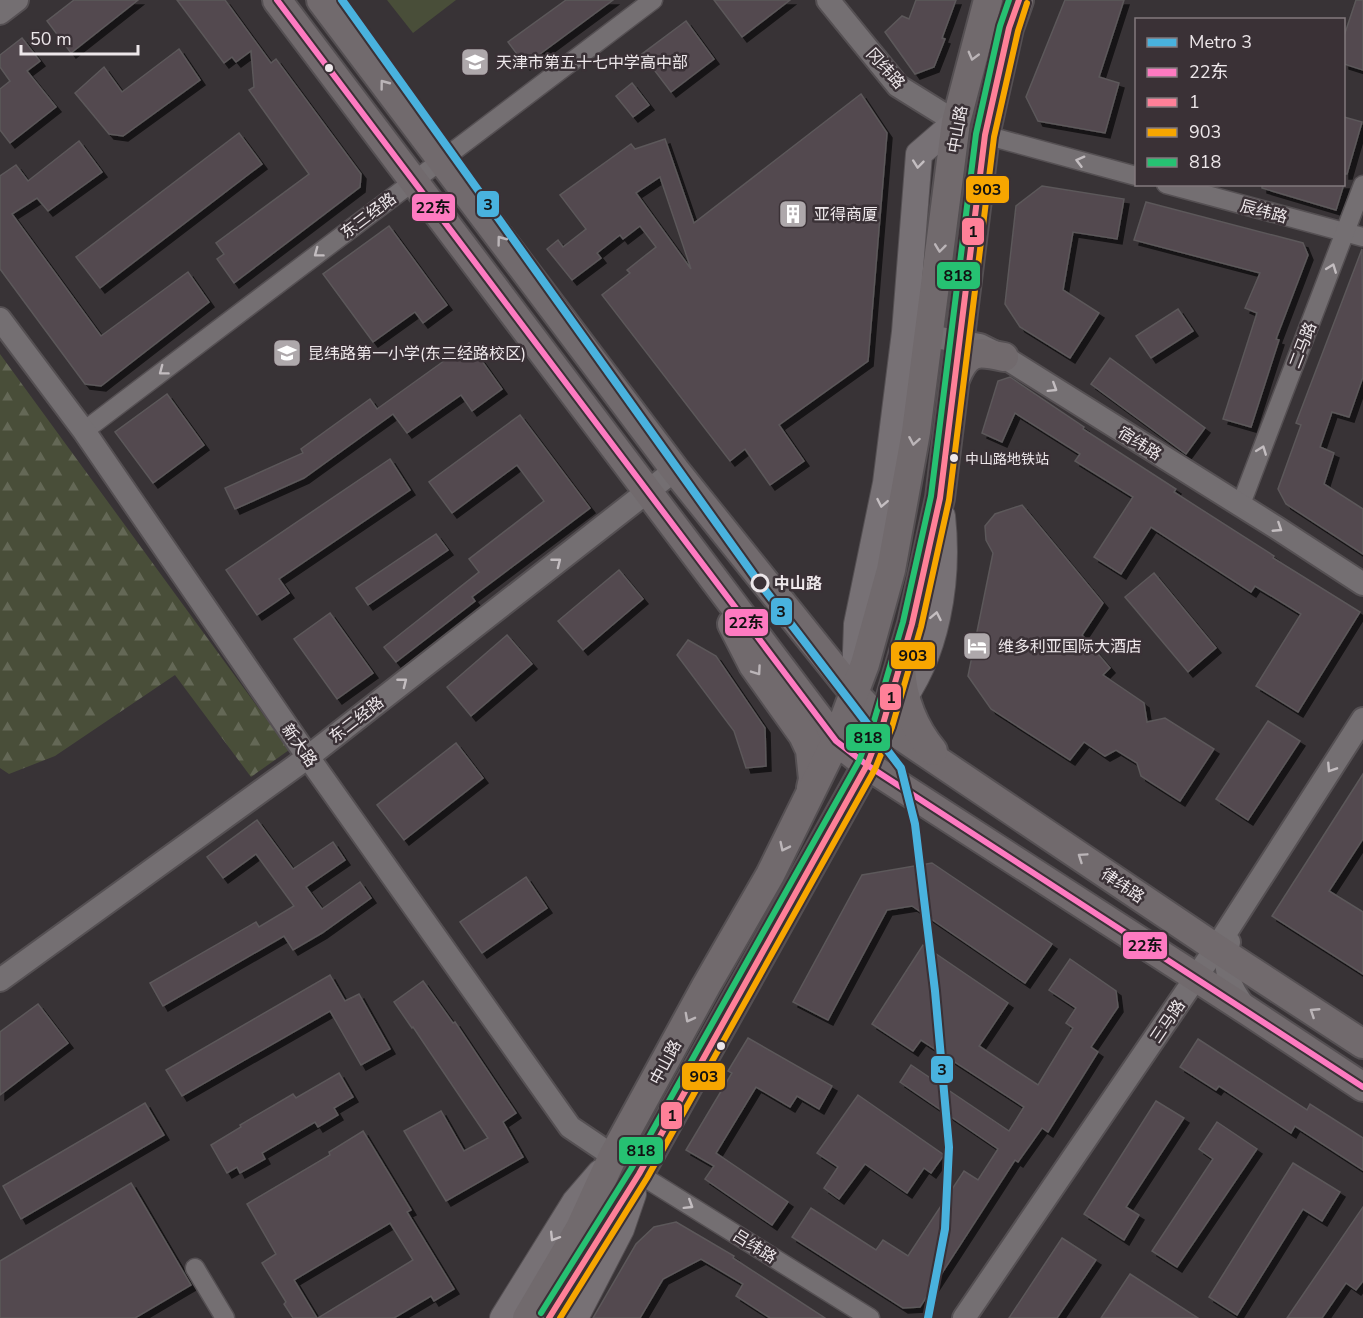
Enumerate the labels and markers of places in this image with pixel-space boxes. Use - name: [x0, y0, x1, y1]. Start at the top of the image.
- school or university icon: 天津市第五十七中学高中部: [459, 46, 491, 78]
- place label: 天津市第五十七中学高中部: [496, 52, 688, 74]
- unlabelled marker: [323, 62, 335, 74]
- building icon: 亚得商厦: [777, 198, 809, 230]
- place label: 亚得商厦: [814, 204, 878, 226]
- school or university icon: 昆纬路第一小学(东三经路校区): [271, 337, 303, 369]
- place label: 昆纬路第一小学(东三经路校区): [308, 343, 526, 365]
- place label: 中山路地铁站: [965, 450, 1049, 469]
- marker: 中山路地铁站: [948, 452, 960, 464]
- place label: 中山路: [774, 573, 822, 595]
- marker: 中山路: [751, 574, 769, 592]
- hotel icon: 维多利亚国际大酒店: [961, 630, 993, 662]
- place label: 维多利亚国际大酒店: [998, 636, 1142, 658]
- unlabelled marker: [715, 1040, 727, 1052]

